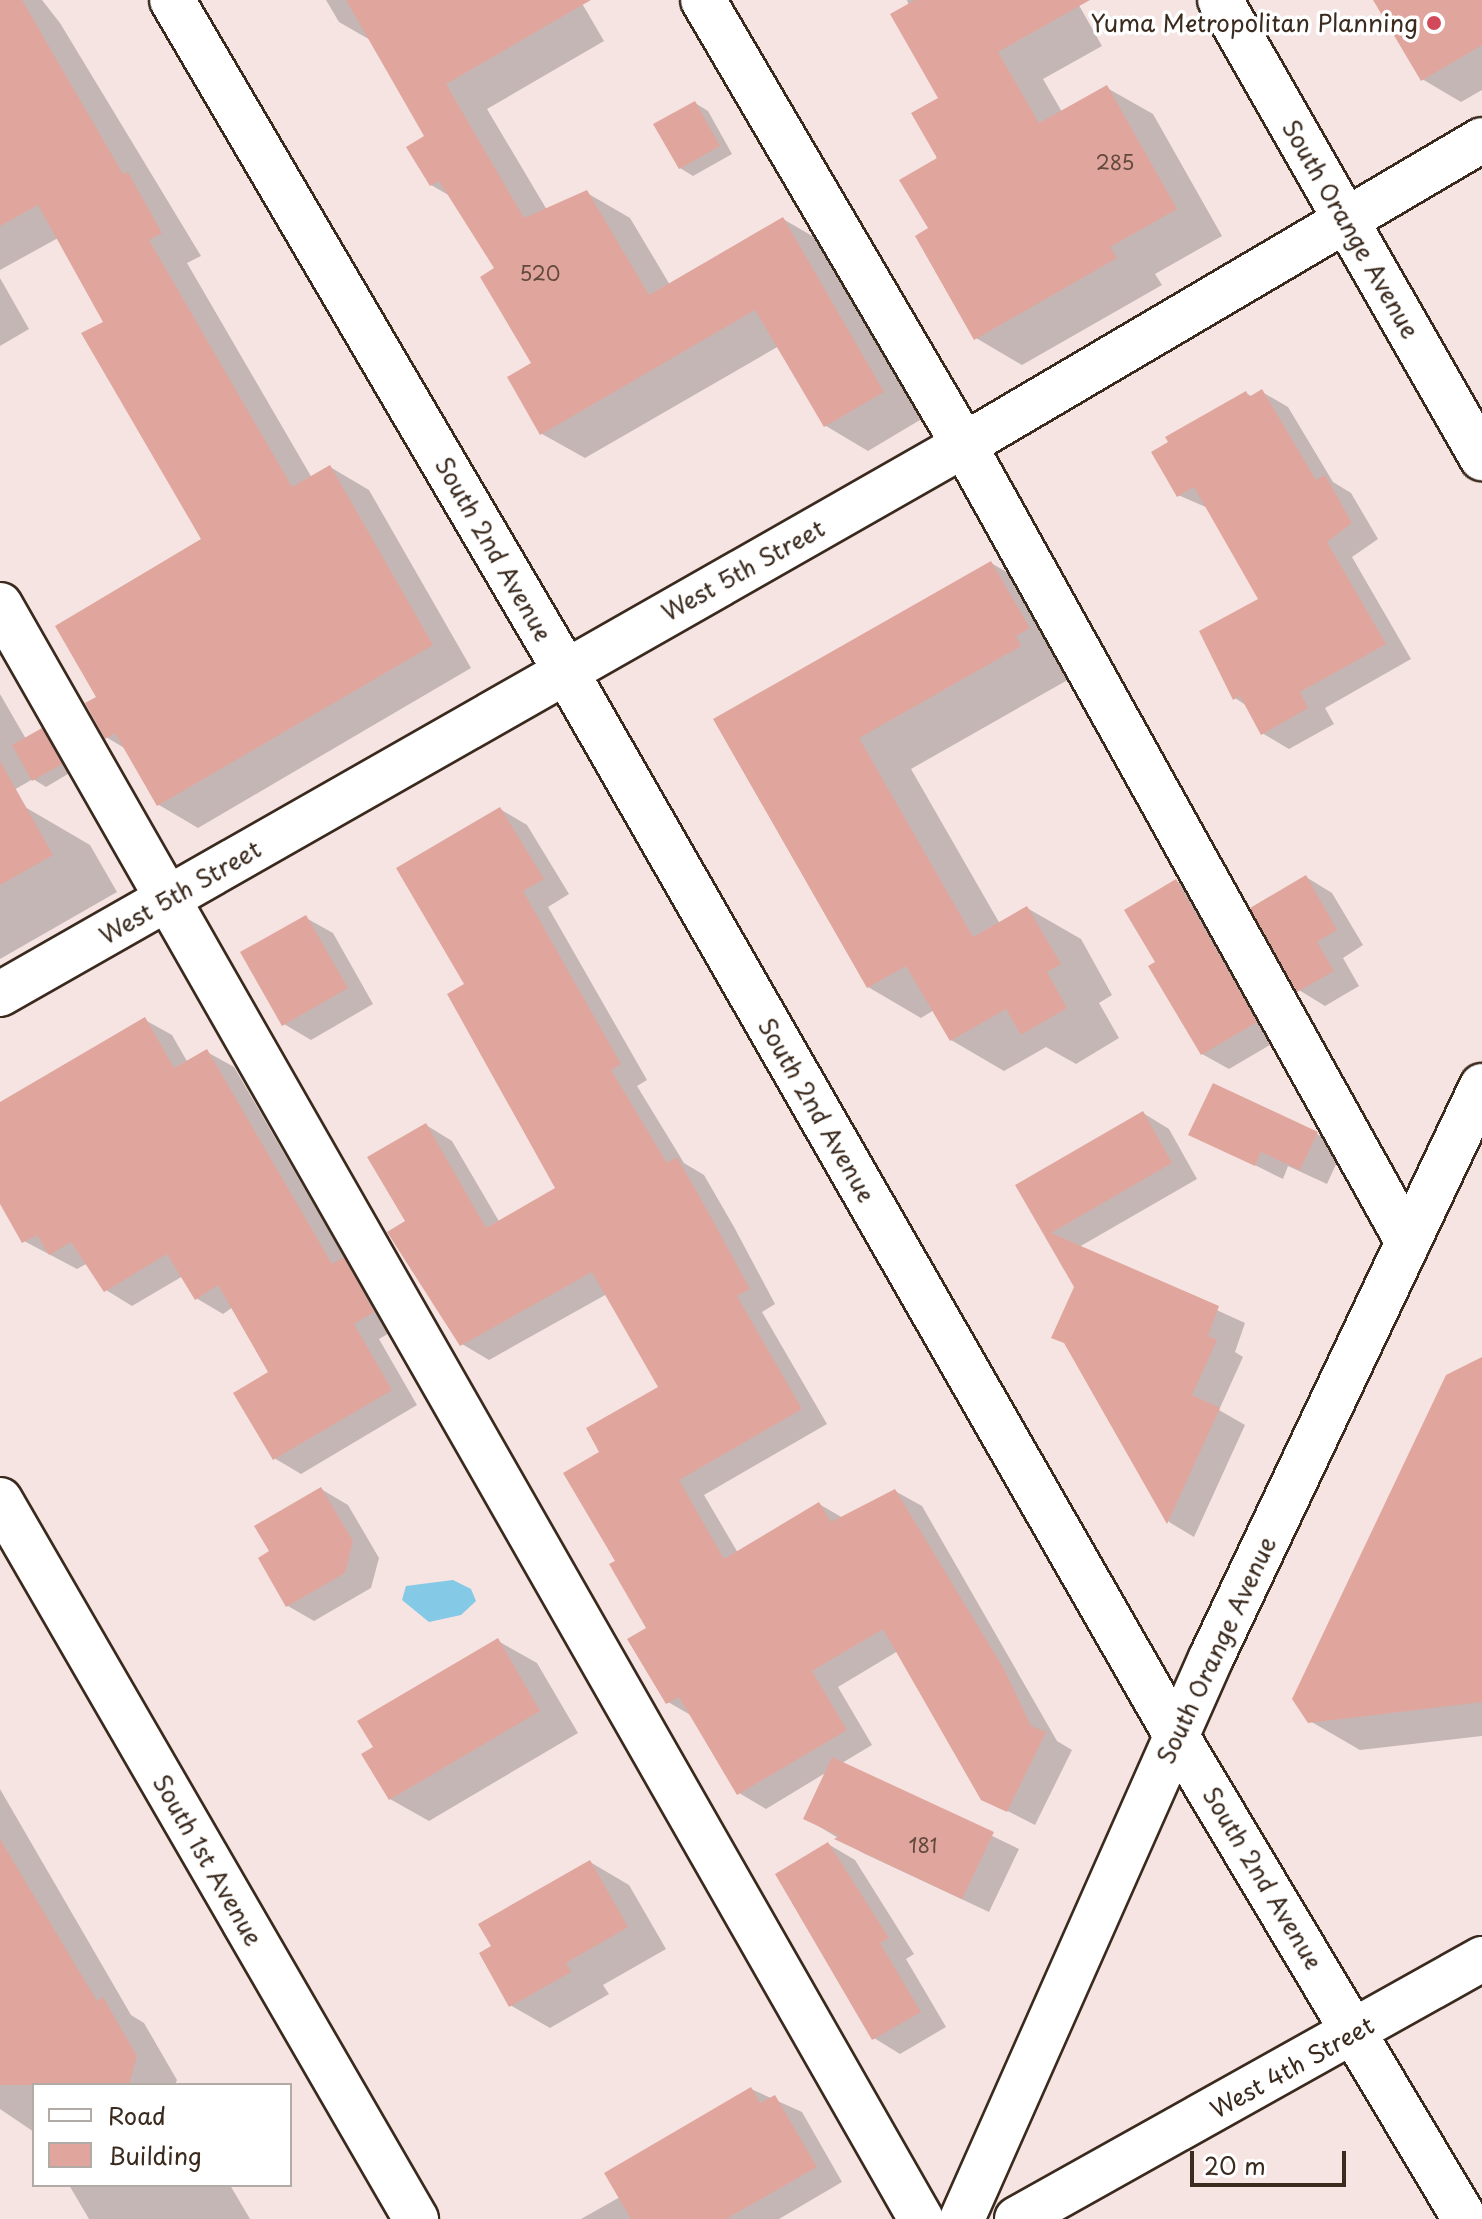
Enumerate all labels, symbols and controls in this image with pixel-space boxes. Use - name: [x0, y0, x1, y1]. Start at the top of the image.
- place label: Yuma Metropolitan Planning: [1090, 9, 1418, 37]
- marker: Yuma Metropolitan Planning: [1425, 14, 1443, 32]
- street label: South Orange Avenue: [1276, 114, 1426, 344]
- house number: 285: [1096, 150, 1134, 174]
- house number: 520: [520, 261, 560, 285]
- street label: South 2nd Avenue: [429, 451, 559, 647]
- street label: West 5th Street: [656, 513, 830, 627]
- street label: West 5th Street: [94, 834, 266, 950]
- street label: South 2nd Avenue: [752, 1012, 882, 1208]
- street label: South Orange Avenue: [1150, 1531, 1282, 1769]
- street label: South 1st Avenue: [147, 1768, 269, 1952]
- street label: South 2nd Avenue: [1197, 1781, 1329, 1975]
- house number: 181: [909, 1833, 937, 1857]
- street label: West 4th Street: [1205, 2010, 1379, 2124]
- legend: [32, 2083, 292, 2187]
- text: Road: [108, 2097, 166, 2133]
- scale bar: [1194, 2135, 1350, 2185]
- text: Building: [108, 2137, 202, 2173]
- text: 20 m: [1204, 2147, 1266, 2183]

